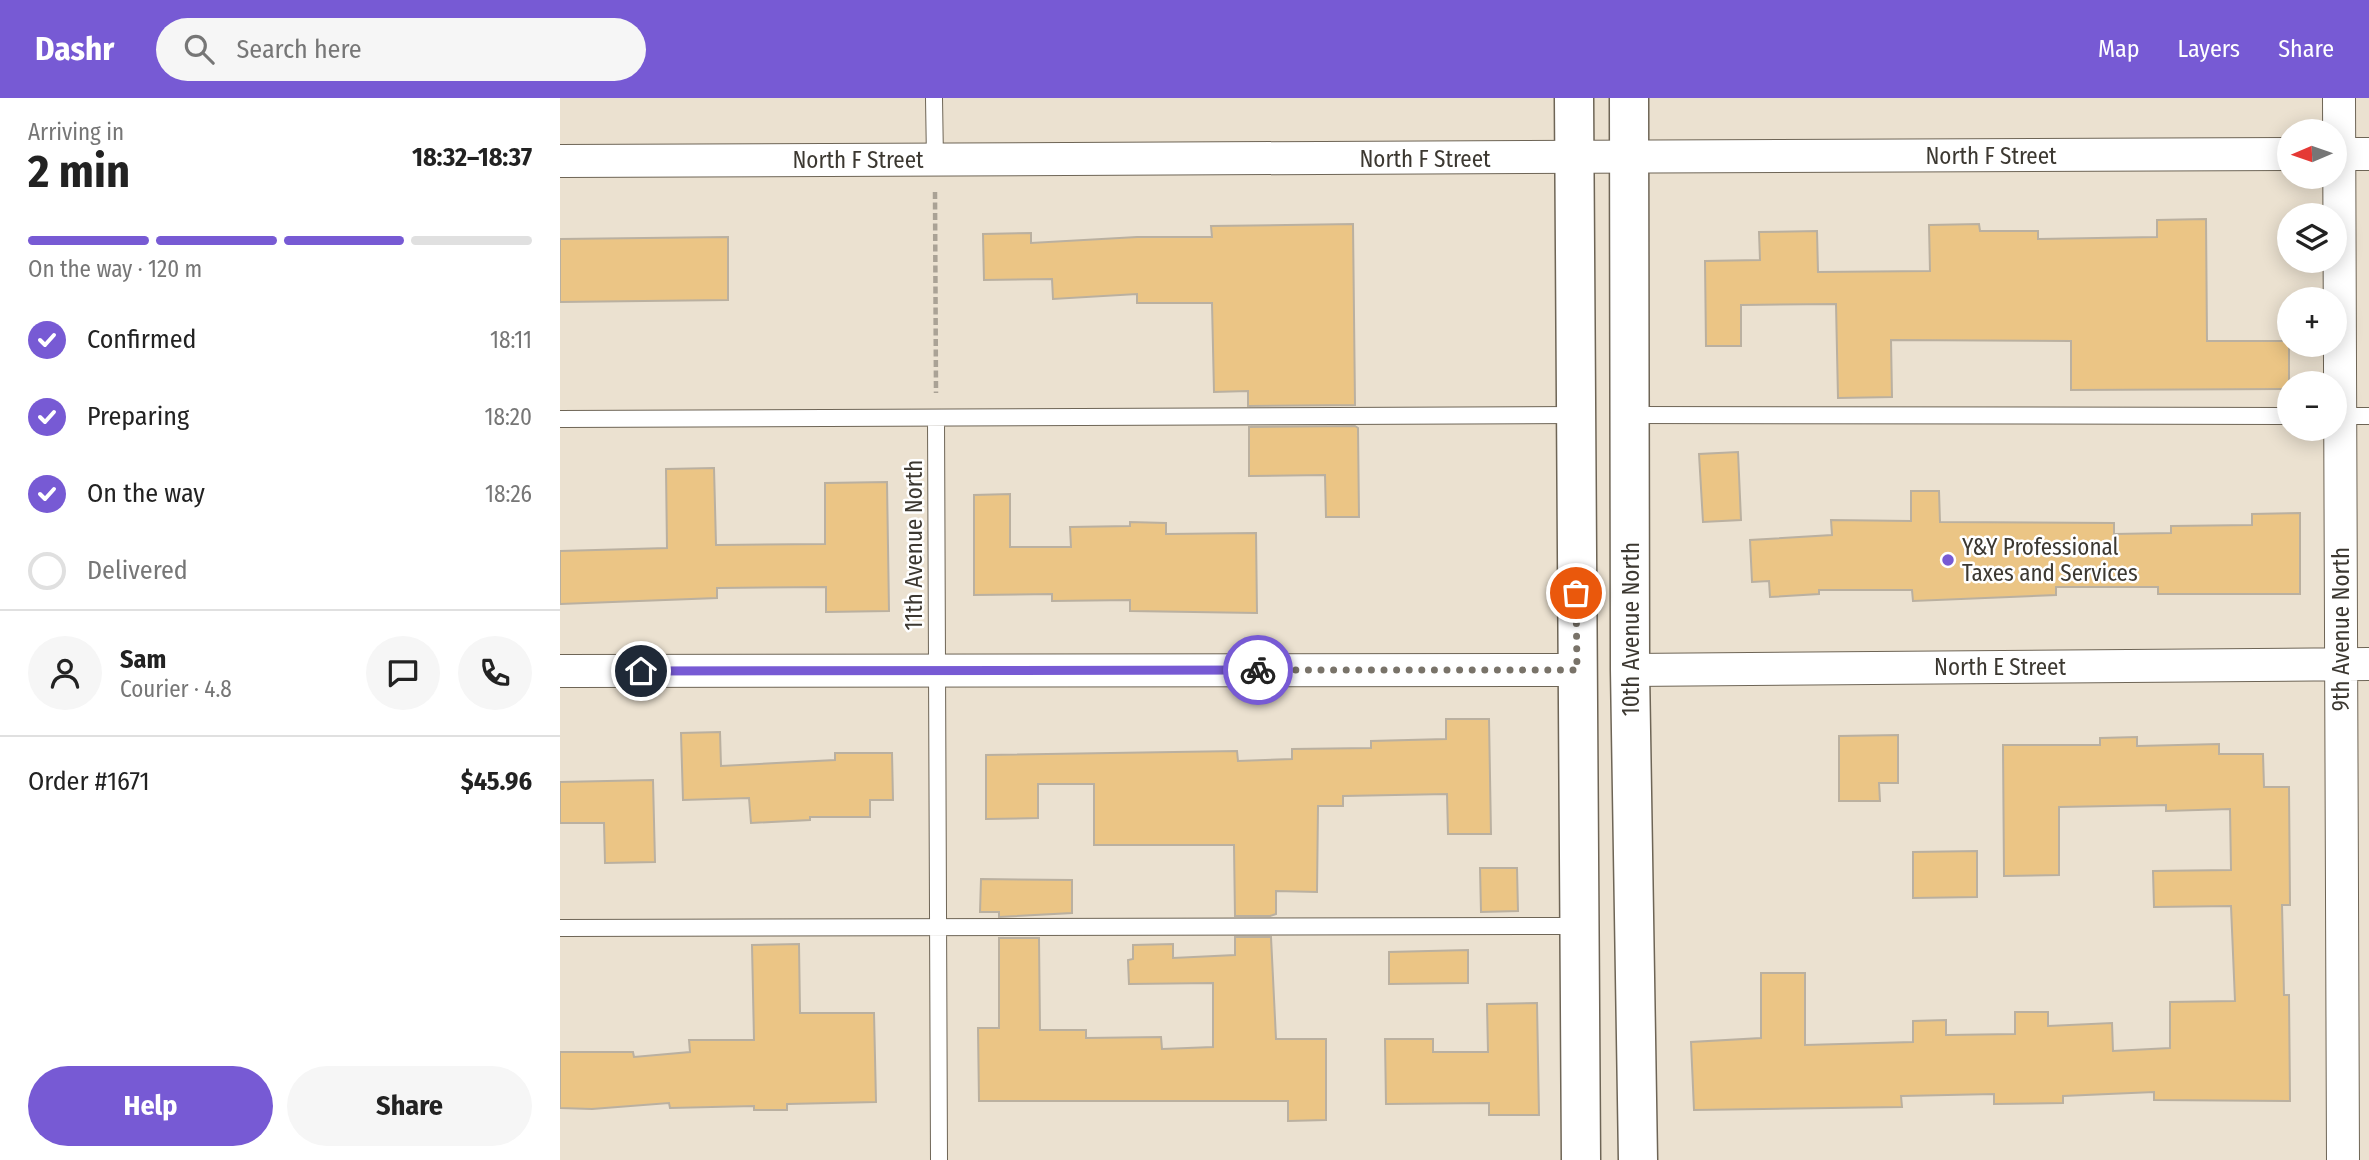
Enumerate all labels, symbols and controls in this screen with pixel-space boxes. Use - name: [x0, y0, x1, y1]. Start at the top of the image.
- search box: [156, 18, 646, 81]
- text: Dashr: [35, 29, 114, 69]
- icon: search: [180, 30, 218, 68]
- text: Search here: [236, 34, 362, 65]
- text: Map: [2098, 35, 2140, 63]
- text: Layers: [2178, 35, 2240, 63]
- text: Share: [2278, 35, 2334, 63]
- text: Arriving in: [28, 118, 124, 146]
- north arrow: [2277, 119, 2347, 189]
- map controls: [2277, 119, 2347, 441]
- text: 18:32–18:37: [412, 142, 532, 173]
- street label: North F Street: [1925, 142, 2057, 170]
- text: 2 min: [28, 144, 130, 199]
- street label: North F Street: [1359, 145, 1491, 173]
- street label: North F Street: [792, 146, 924, 174]
- button: layers: [2277, 203, 2347, 273]
- text: On the way · 120 m: [28, 255, 202, 283]
- button: +: [2277, 287, 2347, 357]
- icon: check: [28, 321, 66, 359]
- text: Confirmed: [87, 324, 197, 355]
- text: 18:11: [490, 326, 532, 354]
- button: −: [2277, 371, 2347, 441]
- icon: check: [28, 398, 66, 436]
- text: Preparing: [87, 401, 189, 432]
- text: 18:20: [485, 403, 532, 431]
- street label: 11th Avenue North: [900, 460, 928, 630]
- icon: check: [28, 475, 66, 513]
- text: On the way: [87, 478, 205, 509]
- text: 18:26: [485, 480, 532, 508]
- place label: Y&Y Professional Taxes and Services: [1962, 533, 2138, 587]
- street label: 10th Avenue North: [1617, 542, 1645, 716]
- street label: 9th Avenue North: [2327, 547, 2355, 711]
- marker: Y&Y Professional Taxes and Services: [1940, 552, 1956, 568]
- text: Delivered: [87, 555, 188, 586]
- pin: [1546, 563, 1606, 623]
- icon: bag: [1557, 574, 1595, 612]
- courier: [1223, 635, 1293, 705]
- button: person: [28, 636, 102, 710]
- button: chat: [366, 636, 440, 710]
- button: phone: [458, 636, 532, 710]
- pin: [611, 641, 671, 701]
- text: Sam: [120, 644, 166, 675]
- icon: bike: [1239, 651, 1277, 689]
- icon: home: [622, 652, 660, 690]
- street label: North E Street: [1934, 653, 2066, 681]
- text: Courier · 4.8: [120, 675, 232, 703]
- text: Order #1671: [28, 766, 150, 797]
- text: $45.96: [461, 766, 532, 797]
- button: Help: [28, 1066, 273, 1146]
- button: Share: [287, 1066, 532, 1146]

